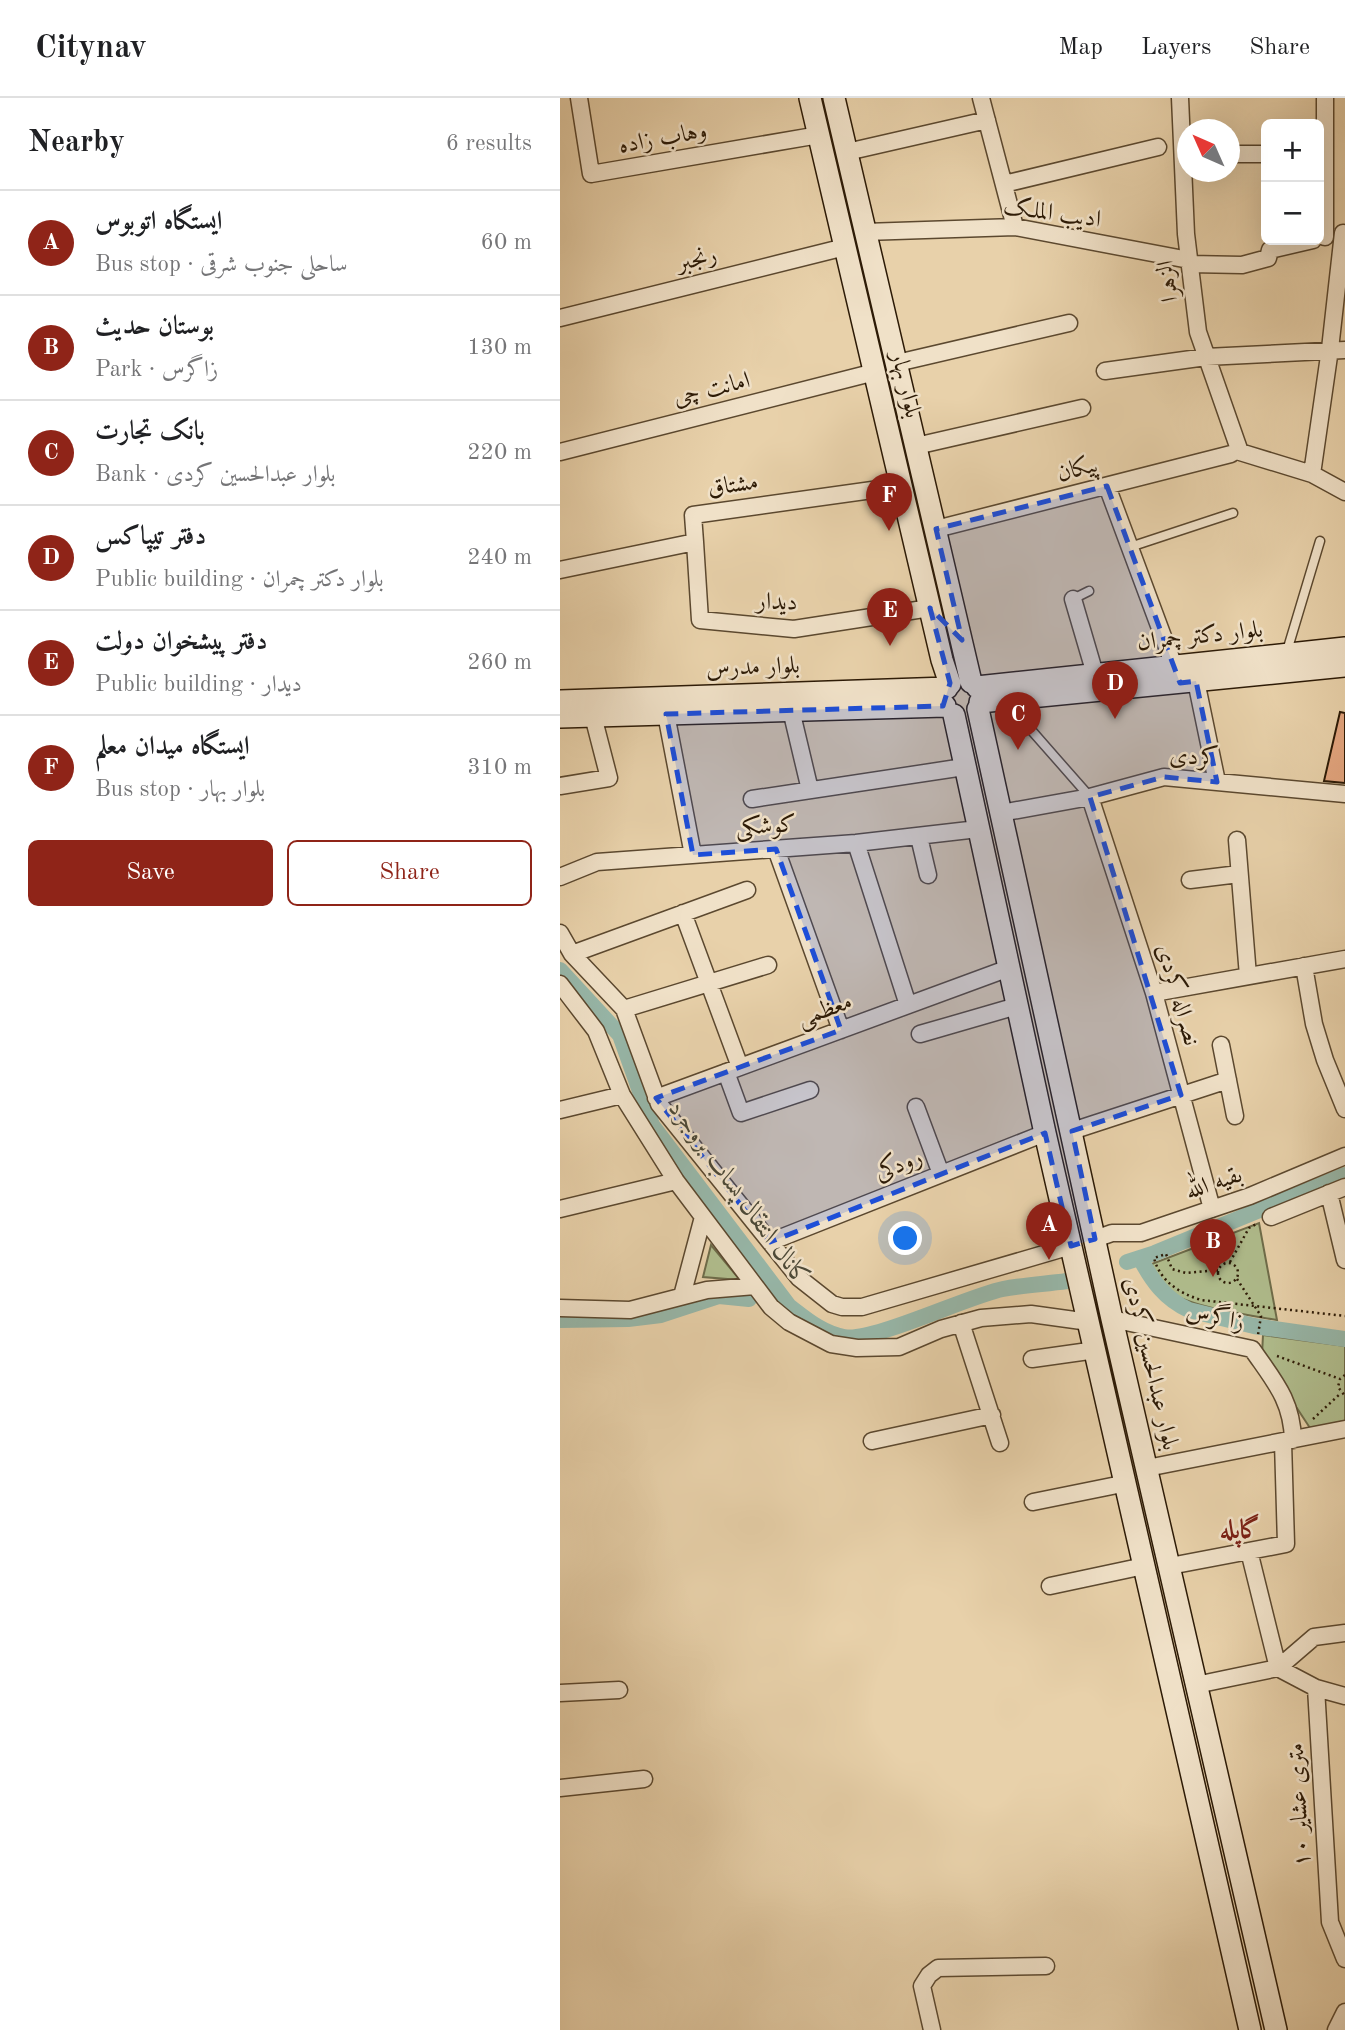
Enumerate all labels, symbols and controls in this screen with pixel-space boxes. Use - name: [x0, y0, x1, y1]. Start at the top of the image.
- text: Citynav: [35, 32, 147, 65]
- text: Map: [1059, 36, 1103, 60]
- text: Layers: [1141, 36, 1211, 60]
- text: Share: [1249, 36, 1310, 60]
- street label: وهاب زاده: [617, 119, 709, 160]
- north arrow: [1177, 119, 1240, 182]
- map controls: [1261, 119, 1324, 245]
- button: +: [1261, 119, 1324, 182]
- text: Nearby: [28, 128, 125, 158]
- text: 6 results: [446, 132, 532, 155]
- button: −: [1261, 182, 1324, 245]
- street label: ادیب الملک: [1001, 193, 1103, 234]
- text: ایستگاه اتوبوس: [95, 209, 222, 235]
- text: A: [42, 231, 60, 254]
- text: 60 m: [481, 231, 532, 254]
- street label: رنجبر: [672, 243, 720, 278]
- text: Bus stop · ساحلی جنوب شرقی: [95, 253, 348, 276]
- street label: الزهرا: [1154, 259, 1184, 303]
- text: بوستان حدیث: [95, 314, 214, 340]
- text: B: [43, 336, 59, 359]
- text: 130 m: [467, 336, 532, 359]
- street label: بلوار بهار: [884, 347, 924, 421]
- text: Park · زاگرس: [95, 358, 218, 381]
- street label: امانت چی: [671, 369, 753, 411]
- text: بانک تجارت: [95, 419, 205, 445]
- text: C: [43, 441, 59, 464]
- text: 220 m: [467, 441, 532, 464]
- street label: پیکان: [1054, 451, 1102, 490]
- text: Bank · بلوار عبدالحسین کردی: [95, 463, 335, 486]
- street label: مشتاق: [706, 471, 760, 501]
- pin: F: [866, 473, 912, 531]
- text: دفتر تیپاکس: [95, 524, 206, 550]
- text: D: [42, 546, 60, 569]
- text: 240 m: [467, 546, 532, 569]
- text: Public building · بلوار دکتر چمران: [95, 568, 384, 591]
- pin: E: [867, 588, 913, 646]
- street label: دیدار: [754, 590, 798, 616]
- street label: بلوار دکتر چمران: [1136, 617, 1264, 657]
- text: دفتر پیشخوان دولت: [95, 629, 267, 655]
- text: E: [43, 651, 59, 674]
- text: 260 m: [467, 651, 532, 674]
- street label: بلوار مدرس: [706, 654, 800, 683]
- pin: D: [1092, 661, 1138, 719]
- text: Public building · دیدار: [95, 673, 302, 696]
- pin: C: [995, 692, 1041, 750]
- text: ایستگاه میدان معلم: [95, 734, 250, 760]
- street label: کردی: [1169, 742, 1219, 772]
- text: F: [43, 756, 59, 779]
- text: 310 m: [467, 756, 532, 779]
- text: Bus stop · بلوار بهار: [95, 778, 265, 801]
- street label: کوشکی: [735, 812, 797, 843]
- button: Save: [28, 840, 273, 906]
- button: Share: [287, 840, 532, 906]
- street label: نصراله کردی: [1149, 941, 1206, 1049]
- street label: معظمی: [794, 990, 857, 1035]
- water label: کانال انتقال پساب بروجرد: [661, 1096, 816, 1293]
- street label: رودکی: [870, 1141, 926, 1186]
- street label: بقیه الله: [1180, 1155, 1245, 1205]
- pin: A: [1026, 1202, 1072, 1260]
- pin: B: [1190, 1219, 1236, 1277]
- your location: [888, 1221, 922, 1255]
- street label: بلوار عبدالحسین کردی: [1117, 1275, 1184, 1453]
- street label: زاگرس: [1184, 1294, 1248, 1337]
- district label: گاپله: [1220, 1513, 1260, 1548]
- street label: ۱۰ متری عشایر: [1285, 1742, 1315, 1868]

